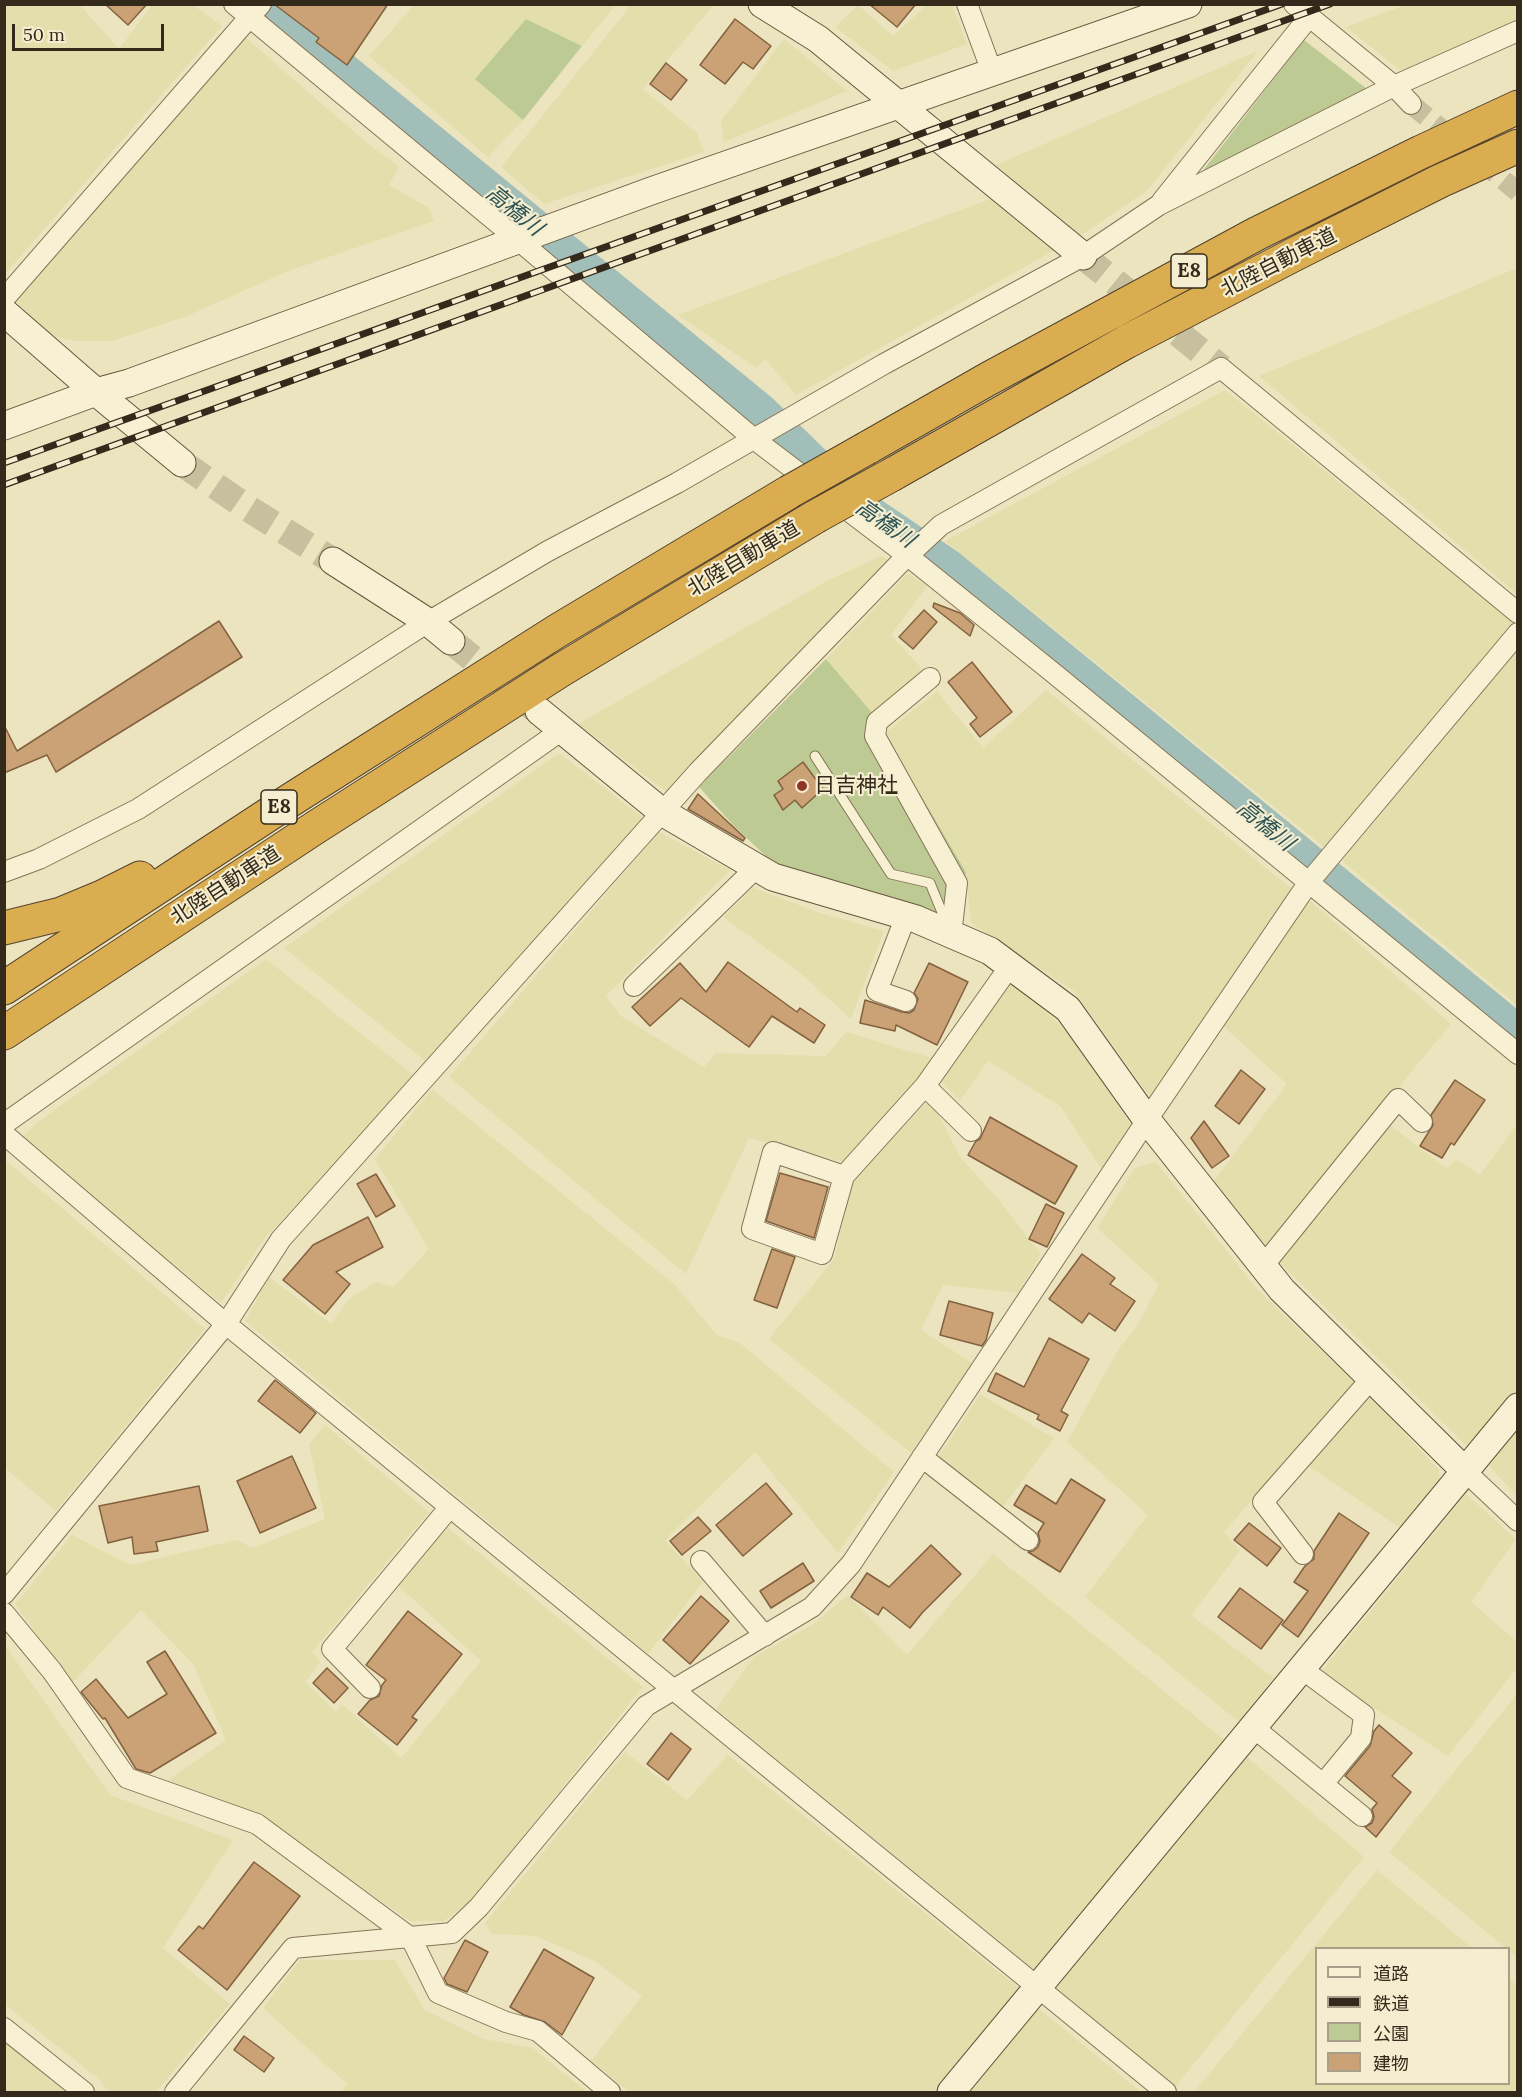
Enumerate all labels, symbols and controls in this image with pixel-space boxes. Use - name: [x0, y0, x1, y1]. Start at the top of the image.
- scale bar: [15, 12, 166, 50]
- text: 50 m: [23, 23, 65, 46]
- water label: 高橋川: [480, 180, 548, 242]
- street label: 北陸自動車道: [1217, 223, 1341, 303]
- road number: E8: [1171, 254, 1207, 288]
- water label: 高橋川: [850, 494, 920, 554]
- street label: 北陸自動車道: [684, 516, 804, 602]
- place label: 日吉神社: [814, 773, 898, 799]
- marker: 日吉神社: [795, 779, 809, 793]
- road number: E8: [261, 790, 297, 824]
- water label: 高橋川: [1231, 795, 1299, 857]
- street label: 北陸自動車道: [166, 841, 286, 931]
- legend: [1315, 1947, 1510, 2085]
- text: 道路: [1373, 1962, 1409, 1985]
- text: 鉄道: [1373, 1992, 1409, 2015]
- text: 公園: [1373, 2022, 1409, 2045]
- text: 建物: [1373, 2052, 1409, 2075]

